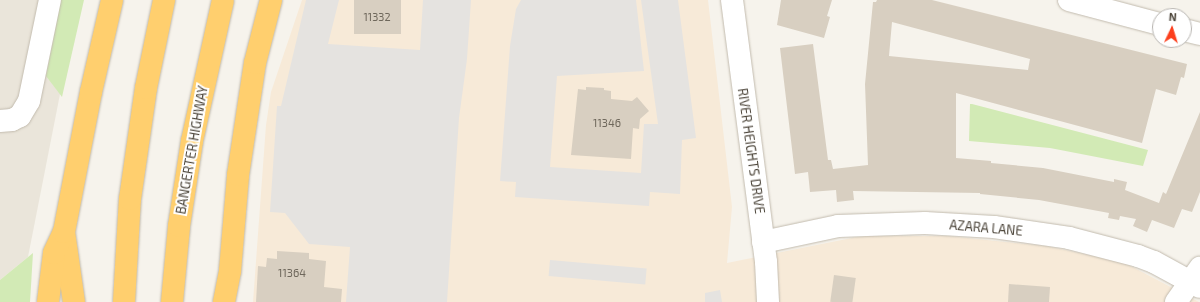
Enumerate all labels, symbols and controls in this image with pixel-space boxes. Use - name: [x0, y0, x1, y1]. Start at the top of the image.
- north arrow: [1152, 8, 1192, 48]
- house number: 11332: [363, 10, 391, 24]
- text: N: [1168, 10, 1177, 23]
- street label: BANGERTER HIGHWAY: [173, 85, 211, 215]
- street label: RIVER HEIGHTS DRIVE: [734, 87, 768, 215]
- house number: 11346: [593, 116, 621, 130]
- street label: AZARA LANE: [949, 217, 1023, 239]
- house number: 11364: [278, 266, 306, 280]

